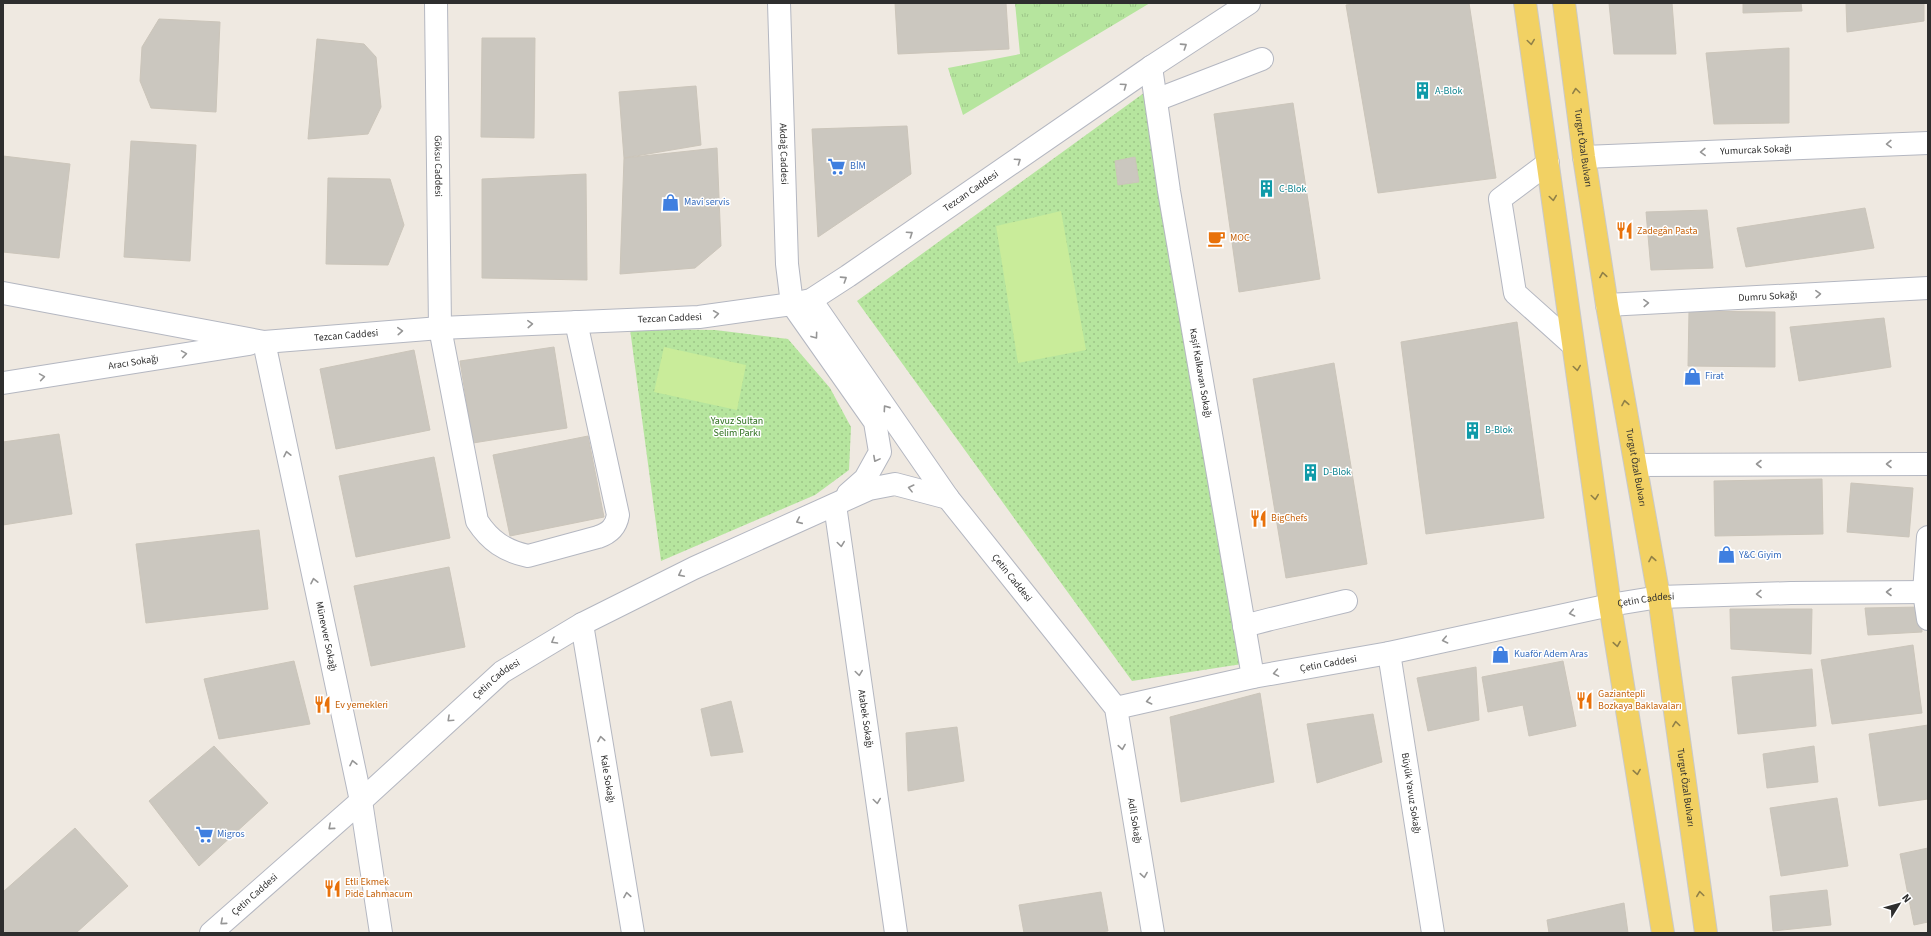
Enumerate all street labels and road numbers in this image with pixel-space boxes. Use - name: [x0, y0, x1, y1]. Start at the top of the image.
- street label: Turgut Özal Bulvarı: [1571, 108, 1596, 188]
- street label: Akdağ Caddesi: [776, 123, 792, 185]
- street label: Göksu Caddesi: [431, 135, 445, 197]
- street label: Yumurcak Sokağı: [1719, 142, 1792, 158]
- street label: Tezcan Caddesi: [940, 167, 1001, 215]
- street label: Dumru Sokağı: [1738, 288, 1798, 305]
- street label: Tezcan Caddesi: [637, 310, 703, 327]
- street label: Tezcan Caddesi: [314, 326, 379, 345]
- street label: Kaşif Kalkavan Sokağı: [1186, 327, 1215, 419]
- street label: Aracı Sokağı: [107, 351, 160, 373]
- street label: Turgut Özal Bulvarı: [1622, 427, 1650, 508]
- street label: Çetin Caddesi: [988, 551, 1035, 605]
- street label: Çetin Caddesi: [1616, 590, 1675, 611]
- street label: Münevver Sokağı: [312, 600, 340, 673]
- street label: Çetin Caddesi: [1299, 652, 1358, 676]
- street label: Çetin Caddesi: [469, 656, 523, 703]
- street label: Atabek Sokağı: [854, 689, 877, 749]
- street label: Turgut Özal Bulvarı: [1673, 747, 1698, 828]
- street label: Büyük Yavuz Sokağı: [1398, 752, 1424, 835]
- street label: Kale Sokağı: [597, 754, 618, 804]
- street label: Adil Sokağı: [1124, 797, 1145, 845]
- street label: Çetin Caddesi: [228, 870, 281, 919]

